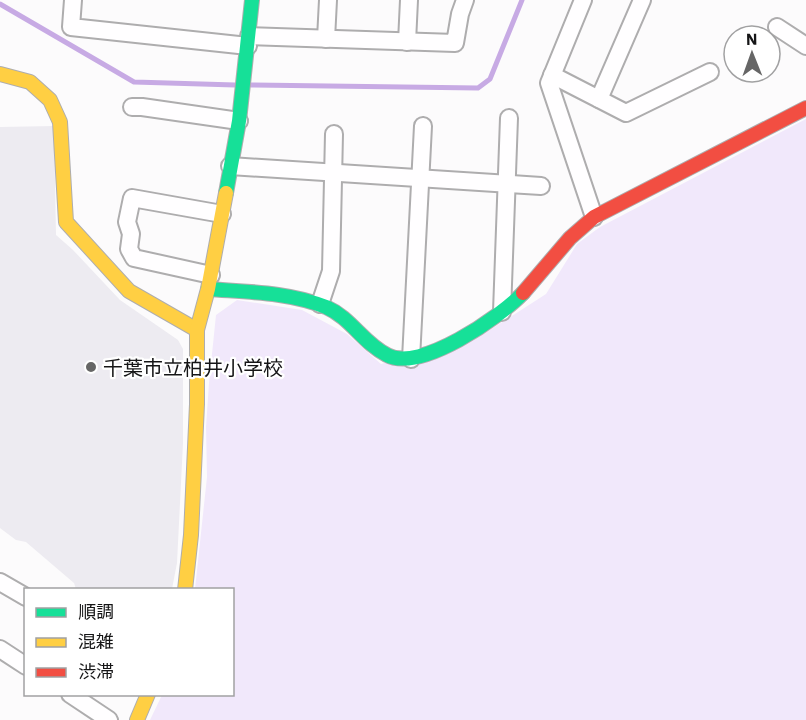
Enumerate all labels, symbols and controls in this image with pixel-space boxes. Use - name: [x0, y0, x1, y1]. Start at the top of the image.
- north arrow: [722, 24, 782, 84]
- text: N: [746, 29, 758, 49]
- place label: 千葉市立柏井小学校: [103, 354, 283, 381]
- marker: 千葉市立柏井小学校: [84, 360, 98, 374]
- legend: [24, 588, 234, 696]
- text: 順調: [78, 600, 114, 623]
- text: 混雑: [78, 630, 114, 653]
- text: 渋滞: [78, 660, 114, 683]

